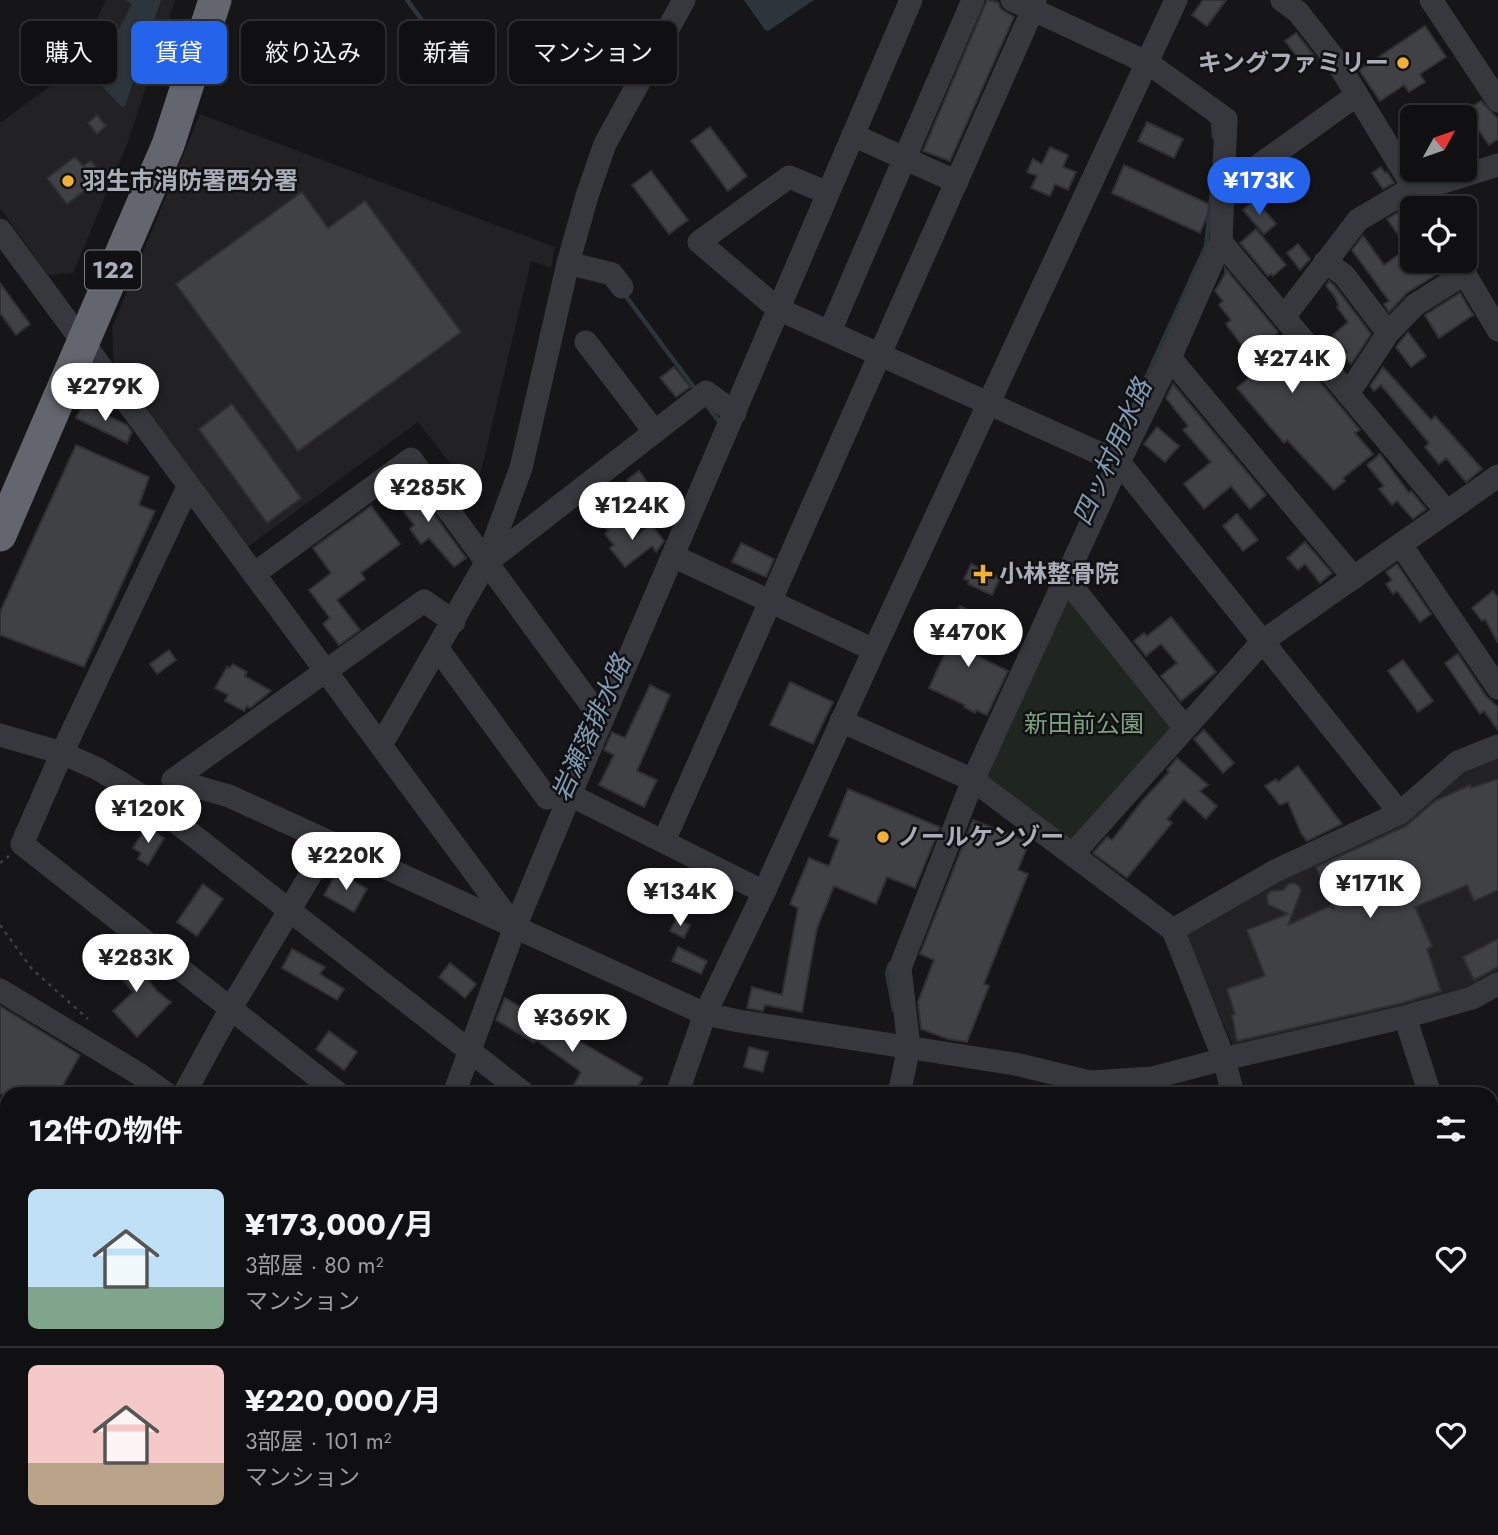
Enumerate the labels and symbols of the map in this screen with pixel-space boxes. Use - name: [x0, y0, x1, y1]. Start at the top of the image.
- place label: キングファミリー: [1198, 45, 1389, 80]
- marker: キングファミリー: [1395, 55, 1411, 71]
- north arrow: [1400, 105, 1477, 182]
- pin: ¥173K: [1210, 158, 1308, 217]
- place label: 羽生市消防署西分署: [82, 163, 298, 198]
- marker: 羽生市消防署西分署: [60, 173, 76, 189]
- road number: 122: [85, 250, 141, 290]
- pin: ¥274K: [1243, 336, 1341, 395]
- pin: ¥279K: [56, 364, 154, 423]
- water label: 四ッ村用水路: [1063, 371, 1162, 531]
- pin: ¥285K: [379, 464, 477, 524]
- pin: ¥124K: [583, 482, 681, 542]
- place label: 小林整骨院: [999, 556, 1119, 591]
- marker: 小林整骨院: [973, 564, 993, 584]
- pin: ¥470K: [919, 610, 1017, 669]
- water label: 岩瀬落排水路: [542, 647, 641, 807]
- park label: 新田前公園: [1024, 706, 1144, 741]
- pin: ¥120K: [99, 786, 197, 845]
- place label: ノールケンゾー: [897, 819, 1064, 854]
- marker: ノールケンゾー: [875, 829, 891, 845]
- pin: ¥220K: [297, 832, 395, 892]
- pin: ¥171K: [1321, 860, 1419, 920]
- pin: ¥134K: [631, 869, 729, 928]
- pin: ¥283K: [87, 934, 185, 994]
- pin: ¥369K: [523, 995, 621, 1054]

